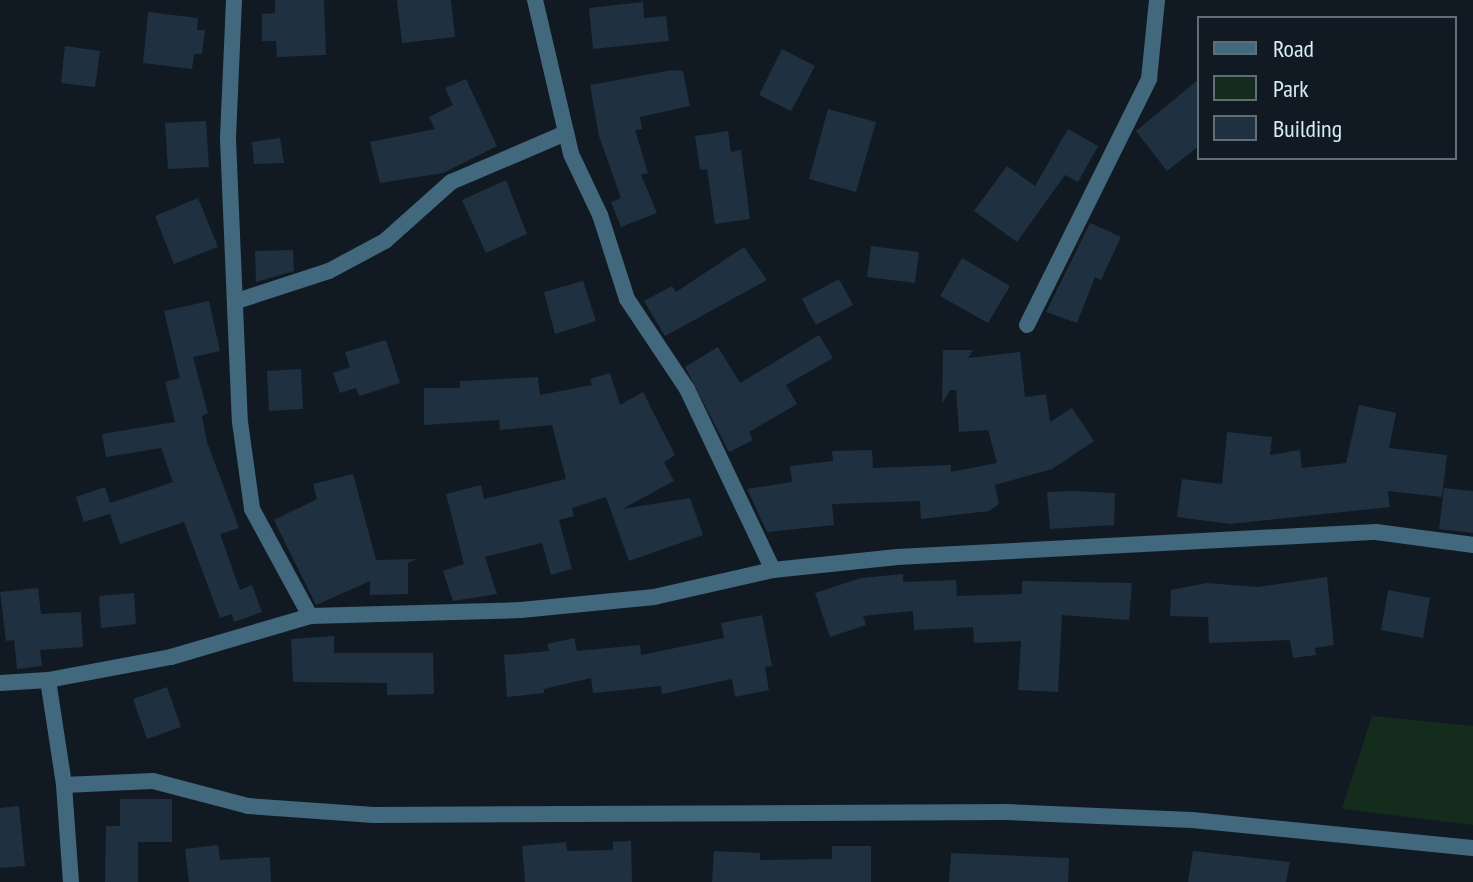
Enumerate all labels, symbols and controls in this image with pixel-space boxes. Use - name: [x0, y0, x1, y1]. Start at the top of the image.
- legend: [1197, 16, 1457, 160]
- text: Road: [1273, 33, 1314, 64]
- text: Park: [1273, 73, 1309, 104]
- text: Building: [1273, 113, 1342, 144]

